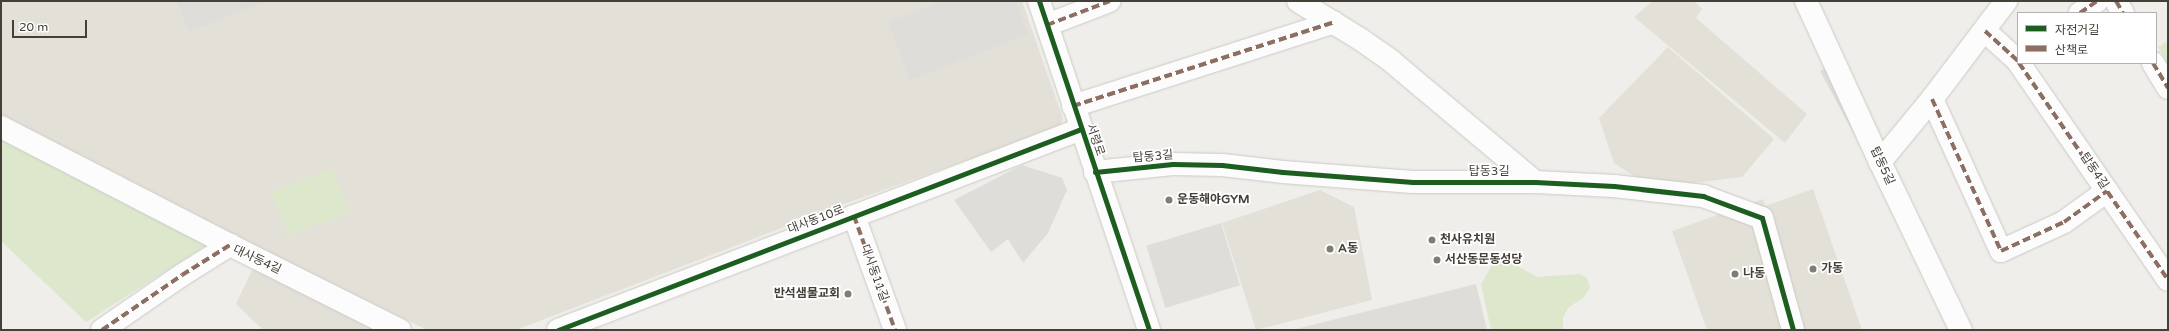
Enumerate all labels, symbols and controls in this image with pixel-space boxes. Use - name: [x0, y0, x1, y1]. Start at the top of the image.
- scale bar: [14, 12, 89, 38]
- legend: [2017, 12, 2157, 64]
- text: 20 m: [19, 20, 48, 34]
- text: 자전거길: [2055, 23, 2099, 37]
- text: 산책로: [2055, 43, 2088, 57]
- street label: 서령로: [1083, 122, 1107, 158]
- street label: 탑동5길: [1867, 145, 1897, 187]
- street label: 탑동3길: [1132, 148, 1174, 166]
- street label: 탑동4길: [2077, 150, 2111, 192]
- street label: 탑동3길: [1469, 165, 1509, 179]
- place label: 운동해야GYM: [1177, 193, 1250, 207]
- marker: 운동해야GYM: [1164, 195, 1174, 205]
- street label: 대사동10로: [786, 203, 846, 237]
- place label: 천사유치원: [1440, 233, 1495, 247]
- marker: 천사유치원: [1427, 235, 1437, 245]
- place label: A동: [1338, 242, 1358, 256]
- street label: 대사동4길: [231, 243, 283, 277]
- street label: 대사동11길: [857, 243, 891, 303]
- marker: A동: [1325, 244, 1335, 254]
- place label: 서산동문동성당: [1445, 253, 1522, 267]
- marker: 서산동문동성당: [1432, 255, 1442, 265]
- place label: 가동: [1821, 262, 1843, 276]
- marker: 가동: [1808, 264, 1818, 274]
- place label: 나동: [1743, 267, 1765, 281]
- marker: 나동: [1730, 269, 1740, 279]
- place label: 반석샘물교회: [774, 287, 840, 301]
- marker: 반석샘물교회: [843, 289, 853, 299]

